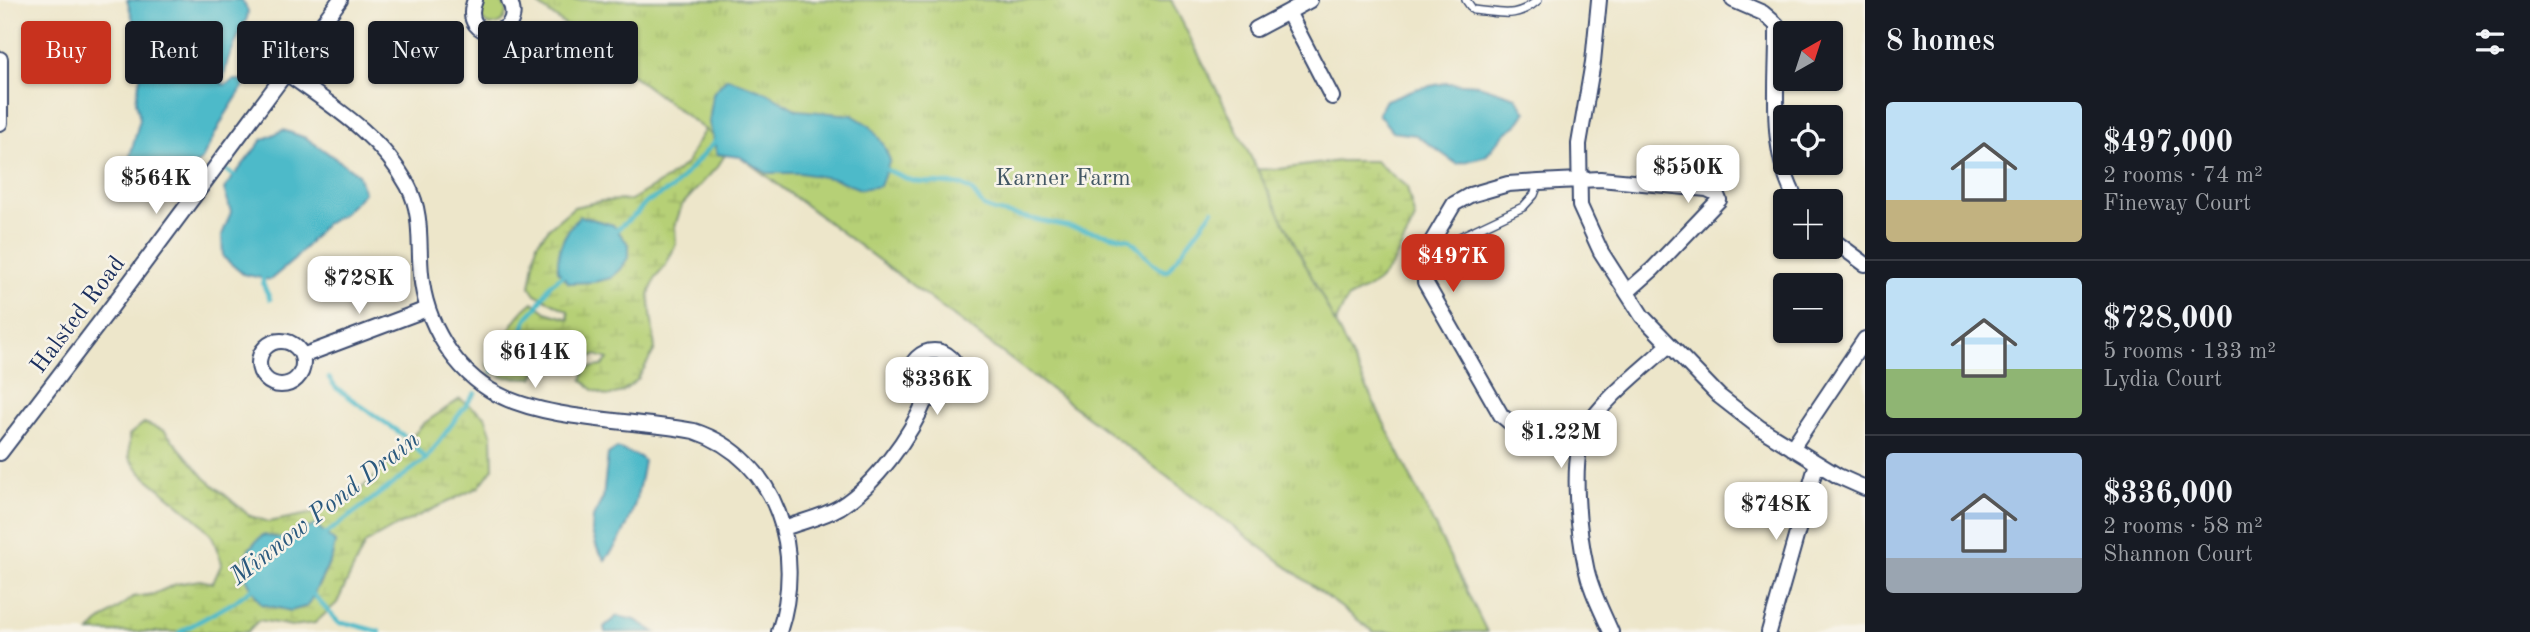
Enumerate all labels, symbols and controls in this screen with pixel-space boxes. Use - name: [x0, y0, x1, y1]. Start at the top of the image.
- chip: Buy: [21, 21, 111, 84]
- chip: Rent: [125, 21, 223, 84]
- chip: Filters: [237, 21, 354, 84]
- chip: New: [368, 21, 464, 84]
- chip: Apartment: [478, 21, 638, 84]
- north arrow: [1773, 21, 1843, 91]
- map controls: [1773, 21, 1843, 343]
- icon: filters: [2471, 23, 2509, 61]
- text: 8 homes: [1886, 27, 1995, 57]
- button: locate: [1773, 105, 1843, 175]
- text: $497,000: [2103, 128, 2233, 158]
- icon: home: [1942, 130, 2026, 214]
- pin: $550K: [1639, 146, 1737, 205]
- pin: $564K: [107, 156, 205, 216]
- text: $550K: [1652, 156, 1724, 179]
- text: 2 rooms · 74 m²: [2103, 164, 2263, 187]
- text: $564K: [120, 167, 192, 190]
- park label: Karner Farm: [995, 167, 1131, 191]
- button: +: [1773, 189, 1843, 259]
- text: Fineway Court: [2103, 192, 2251, 215]
- pin: $497K: [1404, 234, 1502, 294]
- text: $497K: [1417, 245, 1489, 268]
- street label: Halsted Road: [27, 252, 130, 378]
- pin: $728K: [310, 256, 408, 316]
- text: $728K: [323, 267, 395, 290]
- button: −: [1773, 273, 1843, 343]
- text: $728,000: [2103, 304, 2233, 334]
- icon: home: [1942, 306, 2026, 390]
- pin: $614K: [486, 330, 584, 390]
- text: 5 rooms · 133 m²: [2103, 340, 2276, 363]
- text: $614K: [499, 341, 571, 364]
- pin: $336K: [888, 358, 986, 417]
- text: $336K: [901, 368, 973, 391]
- text: Lydia Court: [2103, 368, 2222, 391]
- pin: $1.22M: [1504, 410, 1618, 470]
- text: $1.22M: [1521, 421, 1601, 444]
- water label: Minnow Pond Drain: [225, 427, 425, 591]
- text: $336,000: [2103, 479, 2233, 509]
- icon: home: [1942, 481, 2026, 565]
- pin: $748K: [1727, 482, 1825, 542]
- text: $748K: [1740, 493, 1812, 516]
- text: 2 rooms · 58 m²: [2103, 515, 2263, 538]
- text: Shannon Court: [2103, 543, 2253, 566]

